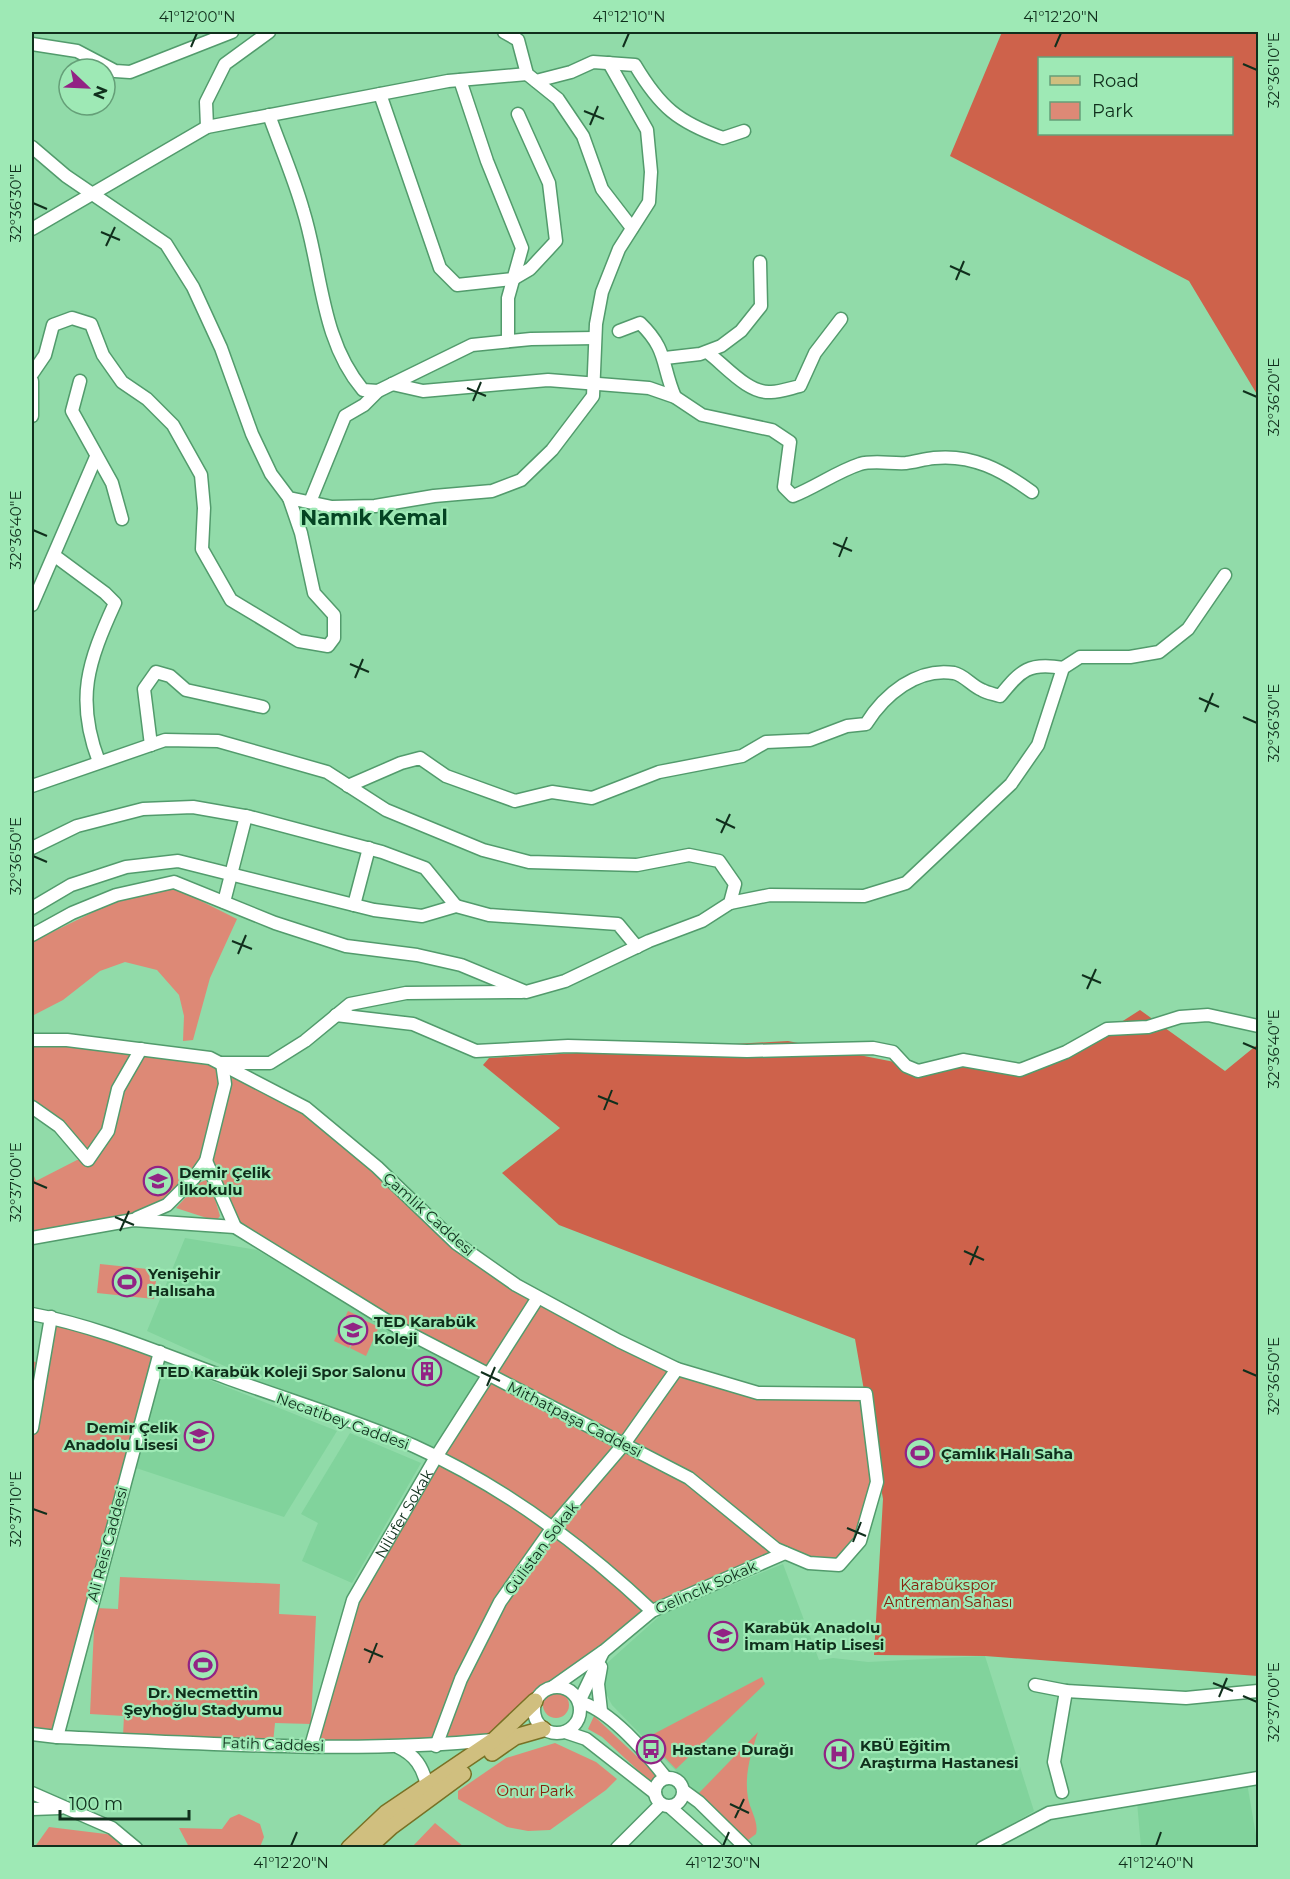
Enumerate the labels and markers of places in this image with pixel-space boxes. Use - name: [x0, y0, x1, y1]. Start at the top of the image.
- place label: Demir Çelik İlkokulu: [179, 1163, 271, 1199]
- school or university icon: Demir Çelik İlkokulu: [142, 1165, 174, 1197]
- place label: Yenişehir Halısaha: [147, 1264, 221, 1300]
- sports icon: Yenişehir Halısaha: [111, 1266, 143, 1298]
- place label: TED Karabük Koleji: [374, 1312, 476, 1348]
- school or university icon: TED Karabük Koleji: [337, 1314, 369, 1346]
- building icon: TED Karabük Koleji Spor Salonu: [411, 1355, 443, 1387]
- place label: TED Karabük Koleji Spor Salonu: [158, 1362, 406, 1381]
- place label: Demir Çelik Anadolu Lisesi: [63, 1418, 178, 1454]
- school or university icon: Demir Çelik Anadolu Lisesi: [183, 1420, 215, 1452]
- sports icon: Çamlık Halı Saha: [904, 1437, 936, 1469]
- place label: Çamlık Halı Saha: [941, 1444, 1073, 1463]
- place label: Karabük Anadolu İmam Hatip Lisesi: [744, 1618, 884, 1654]
- school or university icon: Karabük Anadolu İmam Hatip Lisesi: [707, 1620, 739, 1652]
- sports icon: Dr. Necmettin Şeyhoğlu Stadyumu: [187, 1649, 219, 1681]
- place label: Dr. Necmettin Şeyhoğlu Stadyumu: [124, 1683, 282, 1719]
- bus stop icon: Hastane Durağı: [635, 1733, 667, 1765]
- place label: KBÜ Eğitim Araştırma Hastanesi: [859, 1736, 1019, 1772]
- hospital icon: KBÜ Eğitim Araştırma Hastanesi: [823, 1738, 855, 1770]
- place label: Hastane Durağı: [672, 1740, 794, 1759]

